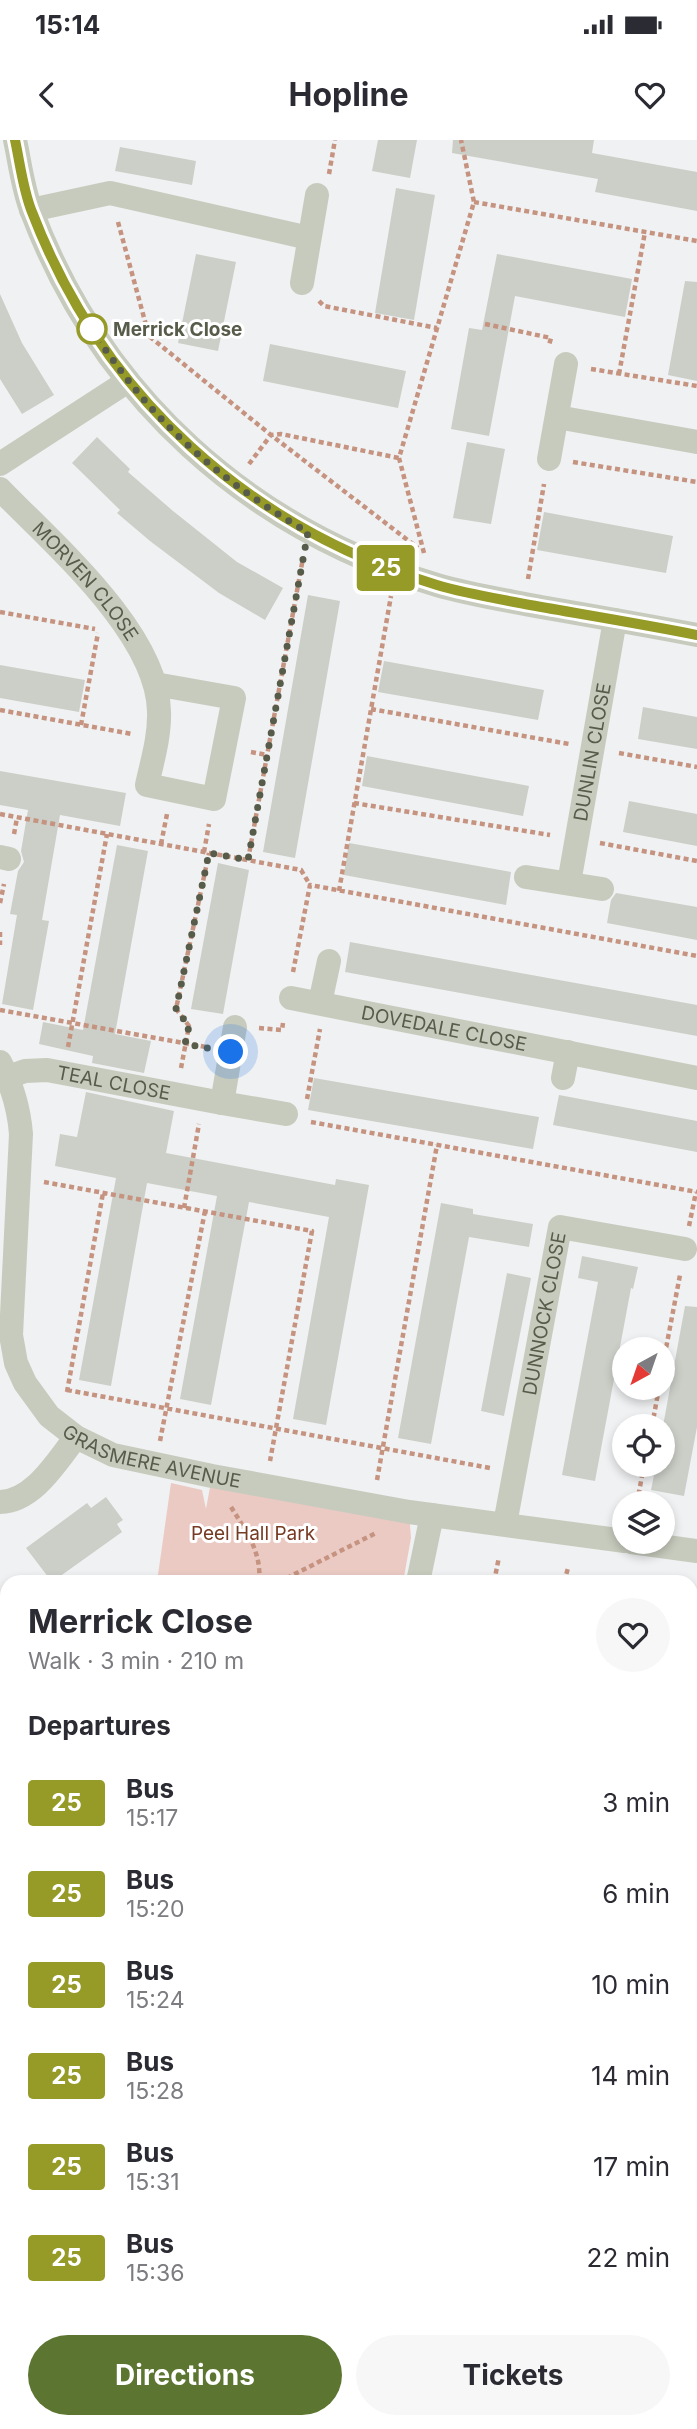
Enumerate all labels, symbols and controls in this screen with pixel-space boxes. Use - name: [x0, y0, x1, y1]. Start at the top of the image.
- text: 15:14: [35, 9, 100, 40]
- text: Hopline: [288, 75, 409, 114]
- icon: back: [28, 76, 66, 114]
- icon: heart: [631, 76, 669, 114]
- marker: Merrick Close: [77, 314, 107, 344]
- place label: Merrick Close: [113, 318, 242, 341]
- street label: MORVEN CLOSE: [28, 517, 143, 645]
- line badge: 25: [354, 545, 418, 591]
- text: 25: [371, 553, 401, 582]
- street label: DUNLIN CLOSE: [569, 681, 615, 823]
- street label: DOVEDALE CLOSE: [359, 1001, 529, 1056]
- your location: [213, 1034, 248, 1069]
- street label: TEAL CLOSE: [55, 1061, 172, 1105]
- street label: DUNNOCK CLOSE: [518, 1230, 570, 1397]
- north arrow: [612, 1337, 676, 1400]
- map controls: [612, 1337, 675, 1554]
- button: locate: [612, 1414, 675, 1477]
- street label: GRASMERE AVENUE: [58, 1419, 243, 1493]
- button: layers: [612, 1491, 675, 1554]
- park label: Peel Hall Park: [191, 1522, 316, 1545]
- button: heart: [596, 1598, 670, 1672]
- text: Merrick Close: [28, 1601, 253, 1641]
- text: Walk · 3 min · 210 m: [28, 1647, 244, 1675]
- text: Departures: [28, 1710, 171, 1741]
- text: Bus: [126, 1773, 174, 1804]
- text: 3 min: [602, 1787, 670, 1818]
- text: 25: [51, 1788, 82, 1817]
- text: 15:17: [126, 1804, 178, 1832]
- text: Bus: [126, 1864, 174, 1895]
- text: 6 min: [602, 1878, 670, 1909]
- text: 25: [51, 1879, 82, 1908]
- text: 15:20: [126, 1895, 185, 1923]
- text: Bus: [126, 1955, 174, 1986]
- text: 10 min: [591, 1969, 670, 2000]
- text: 25: [51, 1970, 82, 1999]
- text: 15:24: [126, 1986, 185, 2014]
- text: Bus: [126, 2046, 174, 2077]
- text: 14 min: [591, 2060, 670, 2091]
- text: 25: [51, 2061, 82, 2090]
- text: 15:28: [126, 2077, 184, 2105]
- text: Bus: [126, 2137, 174, 2168]
- text: 17 min: [593, 2151, 670, 2182]
- text: 25: [51, 2152, 82, 2181]
- text: 15:31: [126, 2168, 180, 2196]
- text: Bus: [126, 2228, 174, 2259]
- text: 22 min: [587, 2242, 670, 2273]
- text: 25: [51, 2243, 82, 2272]
- text: 15:36: [126, 2259, 184, 2287]
- button: Directions: [28, 2335, 342, 2415]
- button: Tickets: [356, 2335, 670, 2415]

